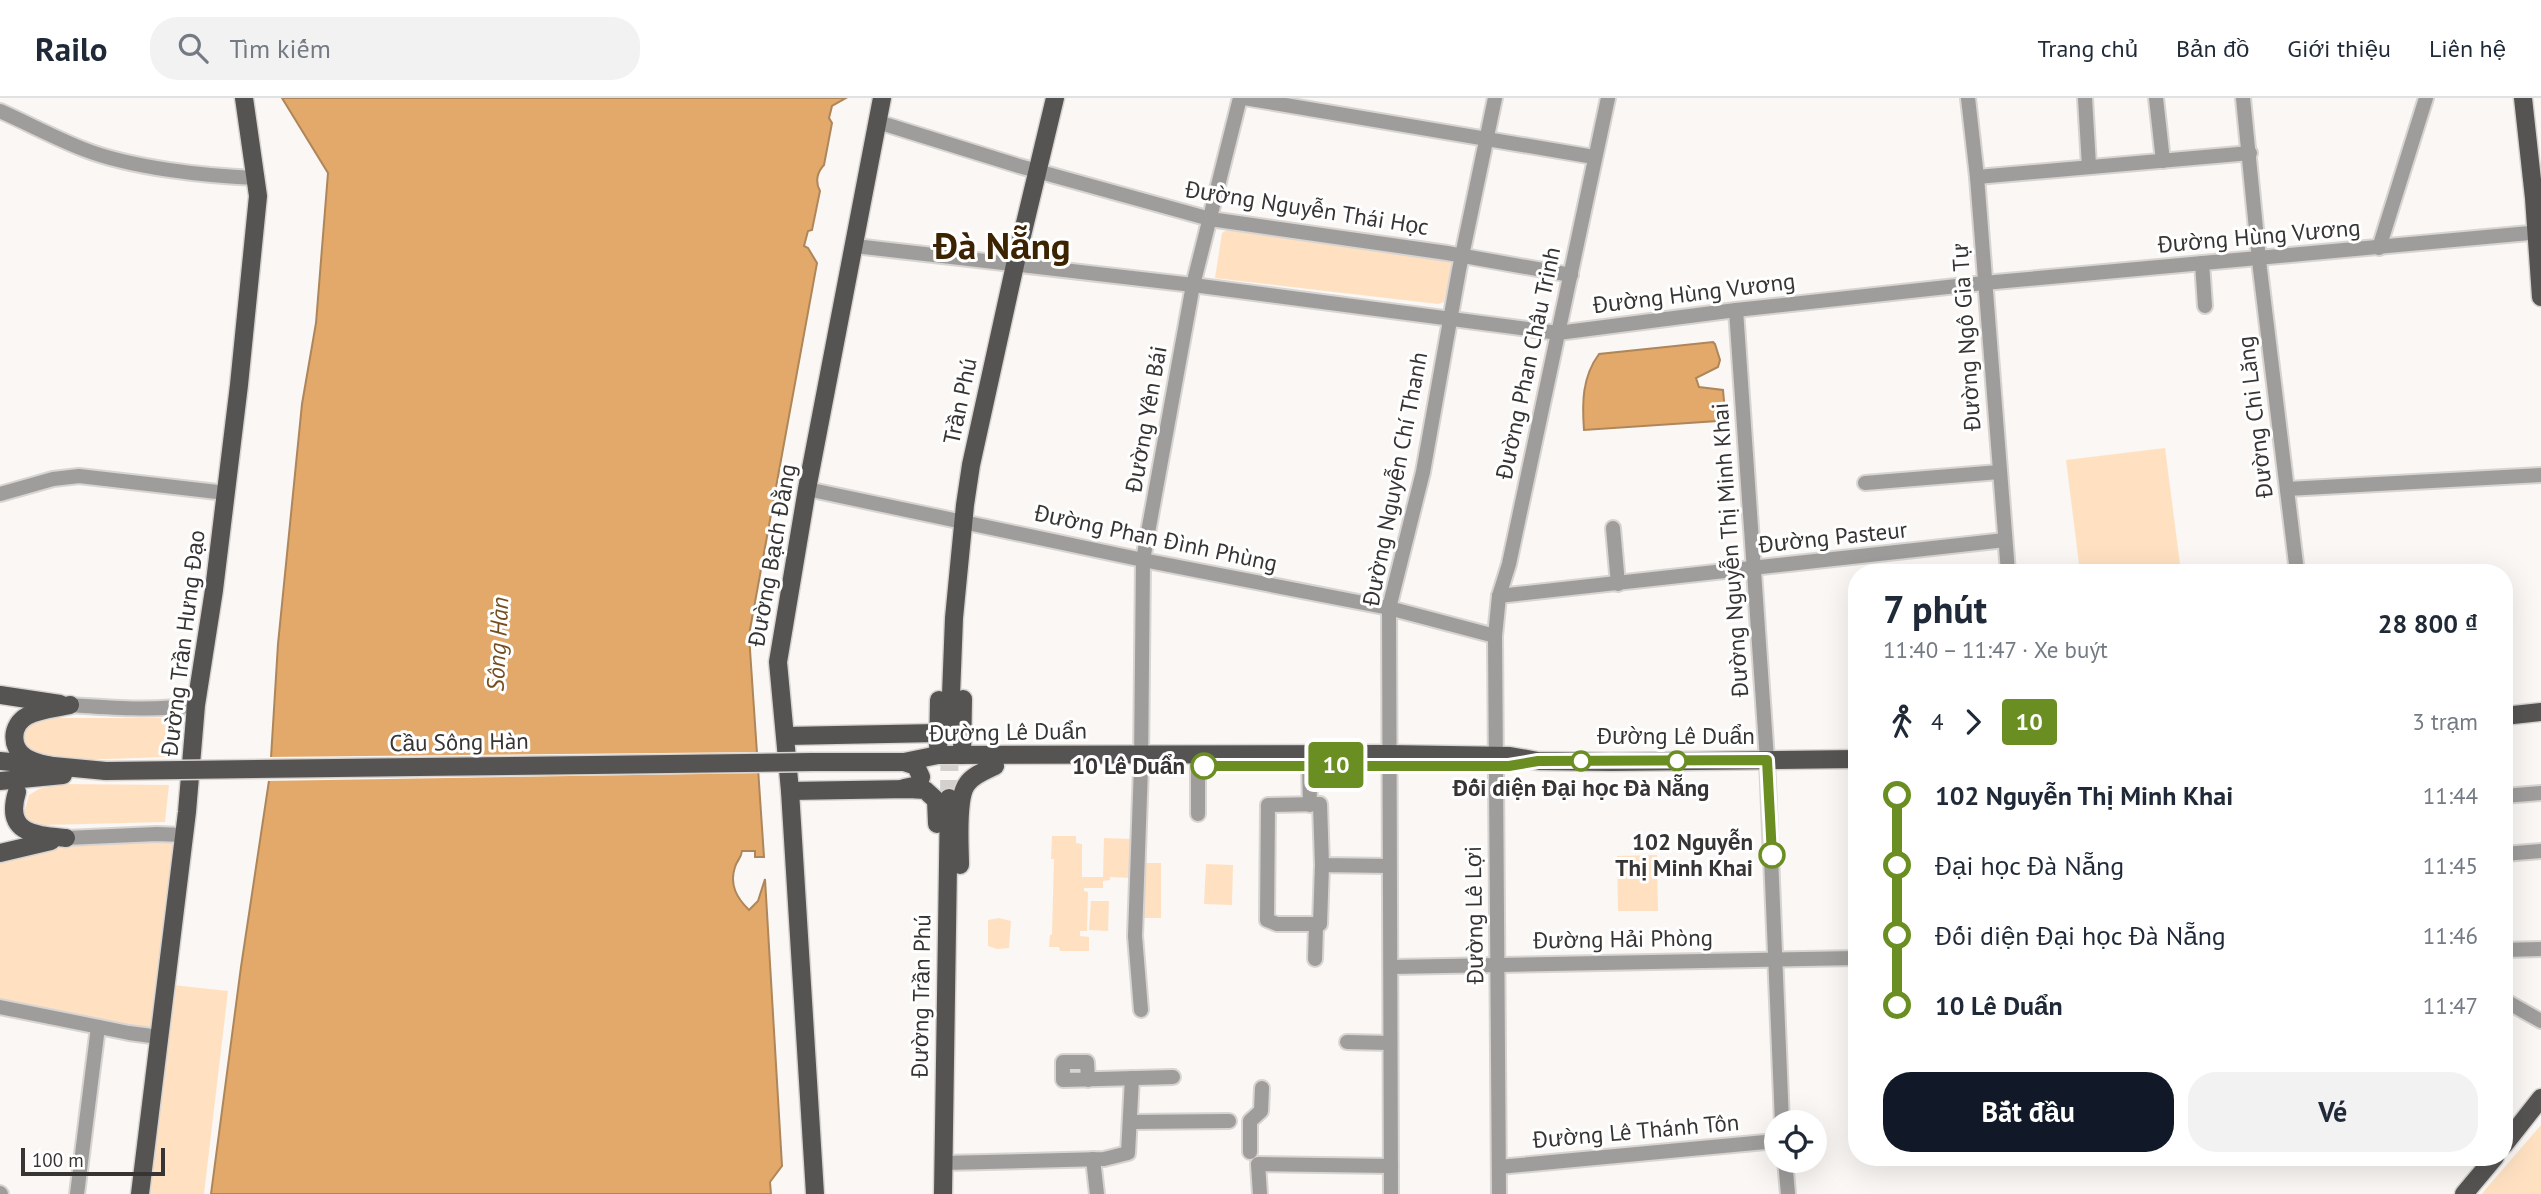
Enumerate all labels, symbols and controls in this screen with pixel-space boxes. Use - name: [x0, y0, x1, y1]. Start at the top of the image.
- search box: [150, 17, 640, 80]
- text: Railo: [35, 27, 108, 70]
- icon: search: [174, 29, 212, 67]
- text: Tìm kiếm: [230, 32, 331, 65]
- text: Trang chủ: [2037, 33, 2138, 64]
- text: Bản đồ: [2176, 33, 2249, 64]
- text: Giới thiệu: [2287, 33, 2391, 64]
- text: Liên hệ: [2429, 33, 2506, 64]
- street label: Đường Nguyễn Thái Học: [1182, 174, 1431, 241]
- street label: Đường Hùng Vương: [2155, 212, 2362, 259]
- district label: Đà Nẵng: [932, 221, 1071, 269]
- street label: Đường Ngô Gia Tự: [1944, 242, 1987, 433]
- street label: Đường Phan Châu Trinh: [1489, 244, 1566, 483]
- street label: Đường Hùng Vương: [1590, 266, 1797, 319]
- street label: Đường Chi Lăng: [2230, 334, 2279, 501]
- street label: Đường Yên Bái: [1118, 343, 1173, 495]
- street label: Đường Nguyễn Chí Thanh: [1355, 349, 1433, 609]
- street label: Trần Phú: [936, 355, 983, 447]
- street label: Đường Nguyễn Thị Minh Khai: [1705, 402, 1754, 699]
- street label: Đường Bạch Đằng: [741, 461, 802, 649]
- street label: Đường Phan Đình Phùng: [1031, 497, 1280, 577]
- street label: Đường Pasteur: [1756, 514, 1909, 559]
- street label: Đường Trần Hưng Đạo: [154, 528, 211, 759]
- text: 7 phút: [1883, 584, 1987, 633]
- water label: Sông Hàn: [480, 596, 515, 692]
- text: 28 800 ₫: [2378, 607, 2478, 640]
- text: 11:40 – 11:47 · Xe buýt: [1883, 635, 2108, 664]
- icon: walk: [1883, 703, 1921, 741]
- icon: forward: [1954, 703, 1992, 741]
- text: 10: [2016, 706, 2043, 737]
- text: 4: [1931, 707, 1944, 736]
- text: 3 trạm: [2412, 707, 2478, 736]
- street label: Đường Lê Duẩn: [928, 716, 1087, 747]
- street label: Đường Lê Duẩn: [1596, 721, 1755, 750]
- street label: Cầu Sông Hàn: [389, 726, 529, 757]
- line badge: 10: [1304, 742, 1368, 788]
- text: 10: [1322, 749, 1350, 780]
- place label: 10 Lê Duẩn: [1072, 751, 1185, 780]
- marker: Đối diện Đại học Đà Nẵng: [1571, 751, 1591, 771]
- unlabelled marker: [1667, 751, 1687, 771]
- marker: 10 Lê Duẩn: [1191, 753, 1217, 779]
- place label: Đối diện Đại học Đà Nẵng: [1452, 773, 1709, 802]
- text: 102 Nguyễn Thị Minh Khai: [1935, 779, 2233, 812]
- text: 11:44: [2423, 781, 2478, 810]
- place label: 102 Nguyễn Thị Minh Khai: [1615, 827, 1753, 882]
- marker: 102 Nguyễn Thị Minh Khai: [1759, 842, 1785, 868]
- street label: Đường Lê Lợi: [1458, 846, 1489, 985]
- text: Đại học Đà Nẵng: [1935, 849, 2124, 882]
- text: 11:45: [2423, 851, 2478, 880]
- street label: Đường Trần Phú: [905, 914, 936, 1079]
- text: Đối diện Đại học Đà Nẵng: [1935, 919, 2226, 952]
- text: 11:46: [2423, 921, 2478, 950]
- street label: Đường Hải Phòng: [1532, 922, 1713, 955]
- text: 10 Lê Duẩn: [1935, 989, 2063, 1022]
- text: 11:47: [2423, 991, 2478, 1020]
- button: Bắt đầu: [1883, 1072, 2174, 1152]
- button: Vé: [2188, 1072, 2478, 1152]
- street label: Đường Lê Thánh Tôn: [1531, 1107, 1740, 1154]
- map controls: [1764, 1110, 1827, 1173]
- button: locate: [1764, 1110, 1827, 1173]
- scale bar: [21, 1145, 164, 1177]
- text: 100 m: [32, 1148, 84, 1172]

